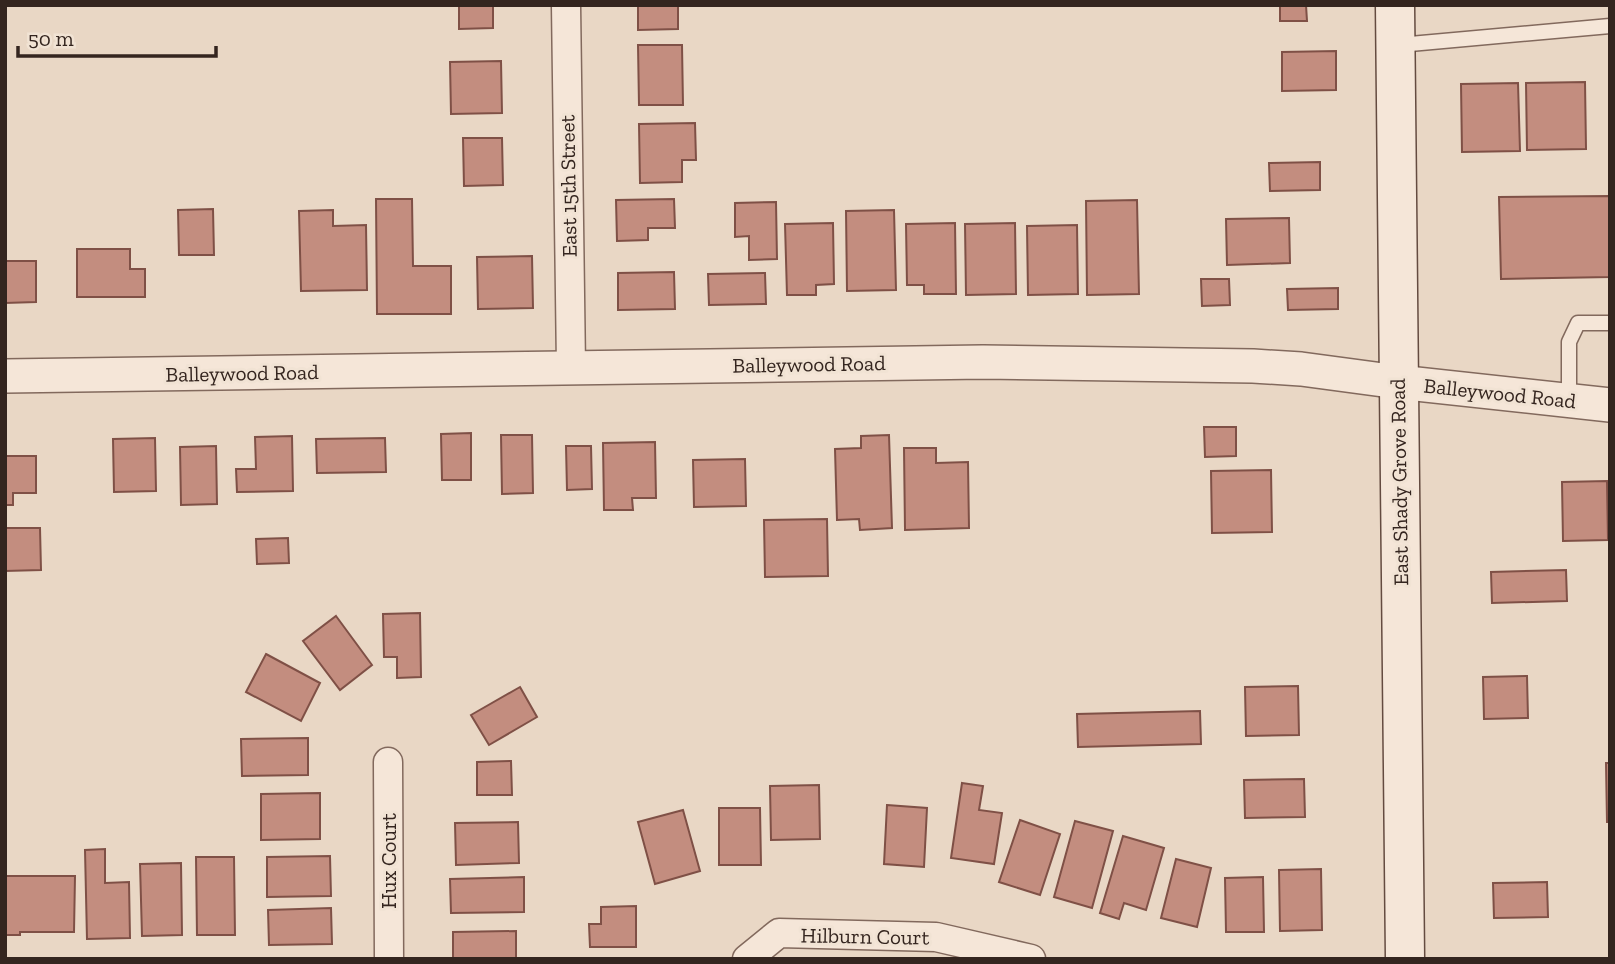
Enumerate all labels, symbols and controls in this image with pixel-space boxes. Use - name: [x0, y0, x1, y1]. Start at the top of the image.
- scale bar: [18, 14, 215, 58]
- text: 50 m: [28, 26, 74, 51]
- street label: East 15th Street: [554, 114, 582, 257]
- street label: Balleywood Road: [732, 350, 886, 378]
- street label: Balleywood Road: [165, 359, 319, 387]
- street label: Balleywood Road: [1423, 373, 1578, 413]
- street label: East Shady Grove Road: [1385, 378, 1413, 586]
- street label: Hux Court: [376, 813, 401, 909]
- street label: Hilburn Court: [800, 922, 930, 950]

